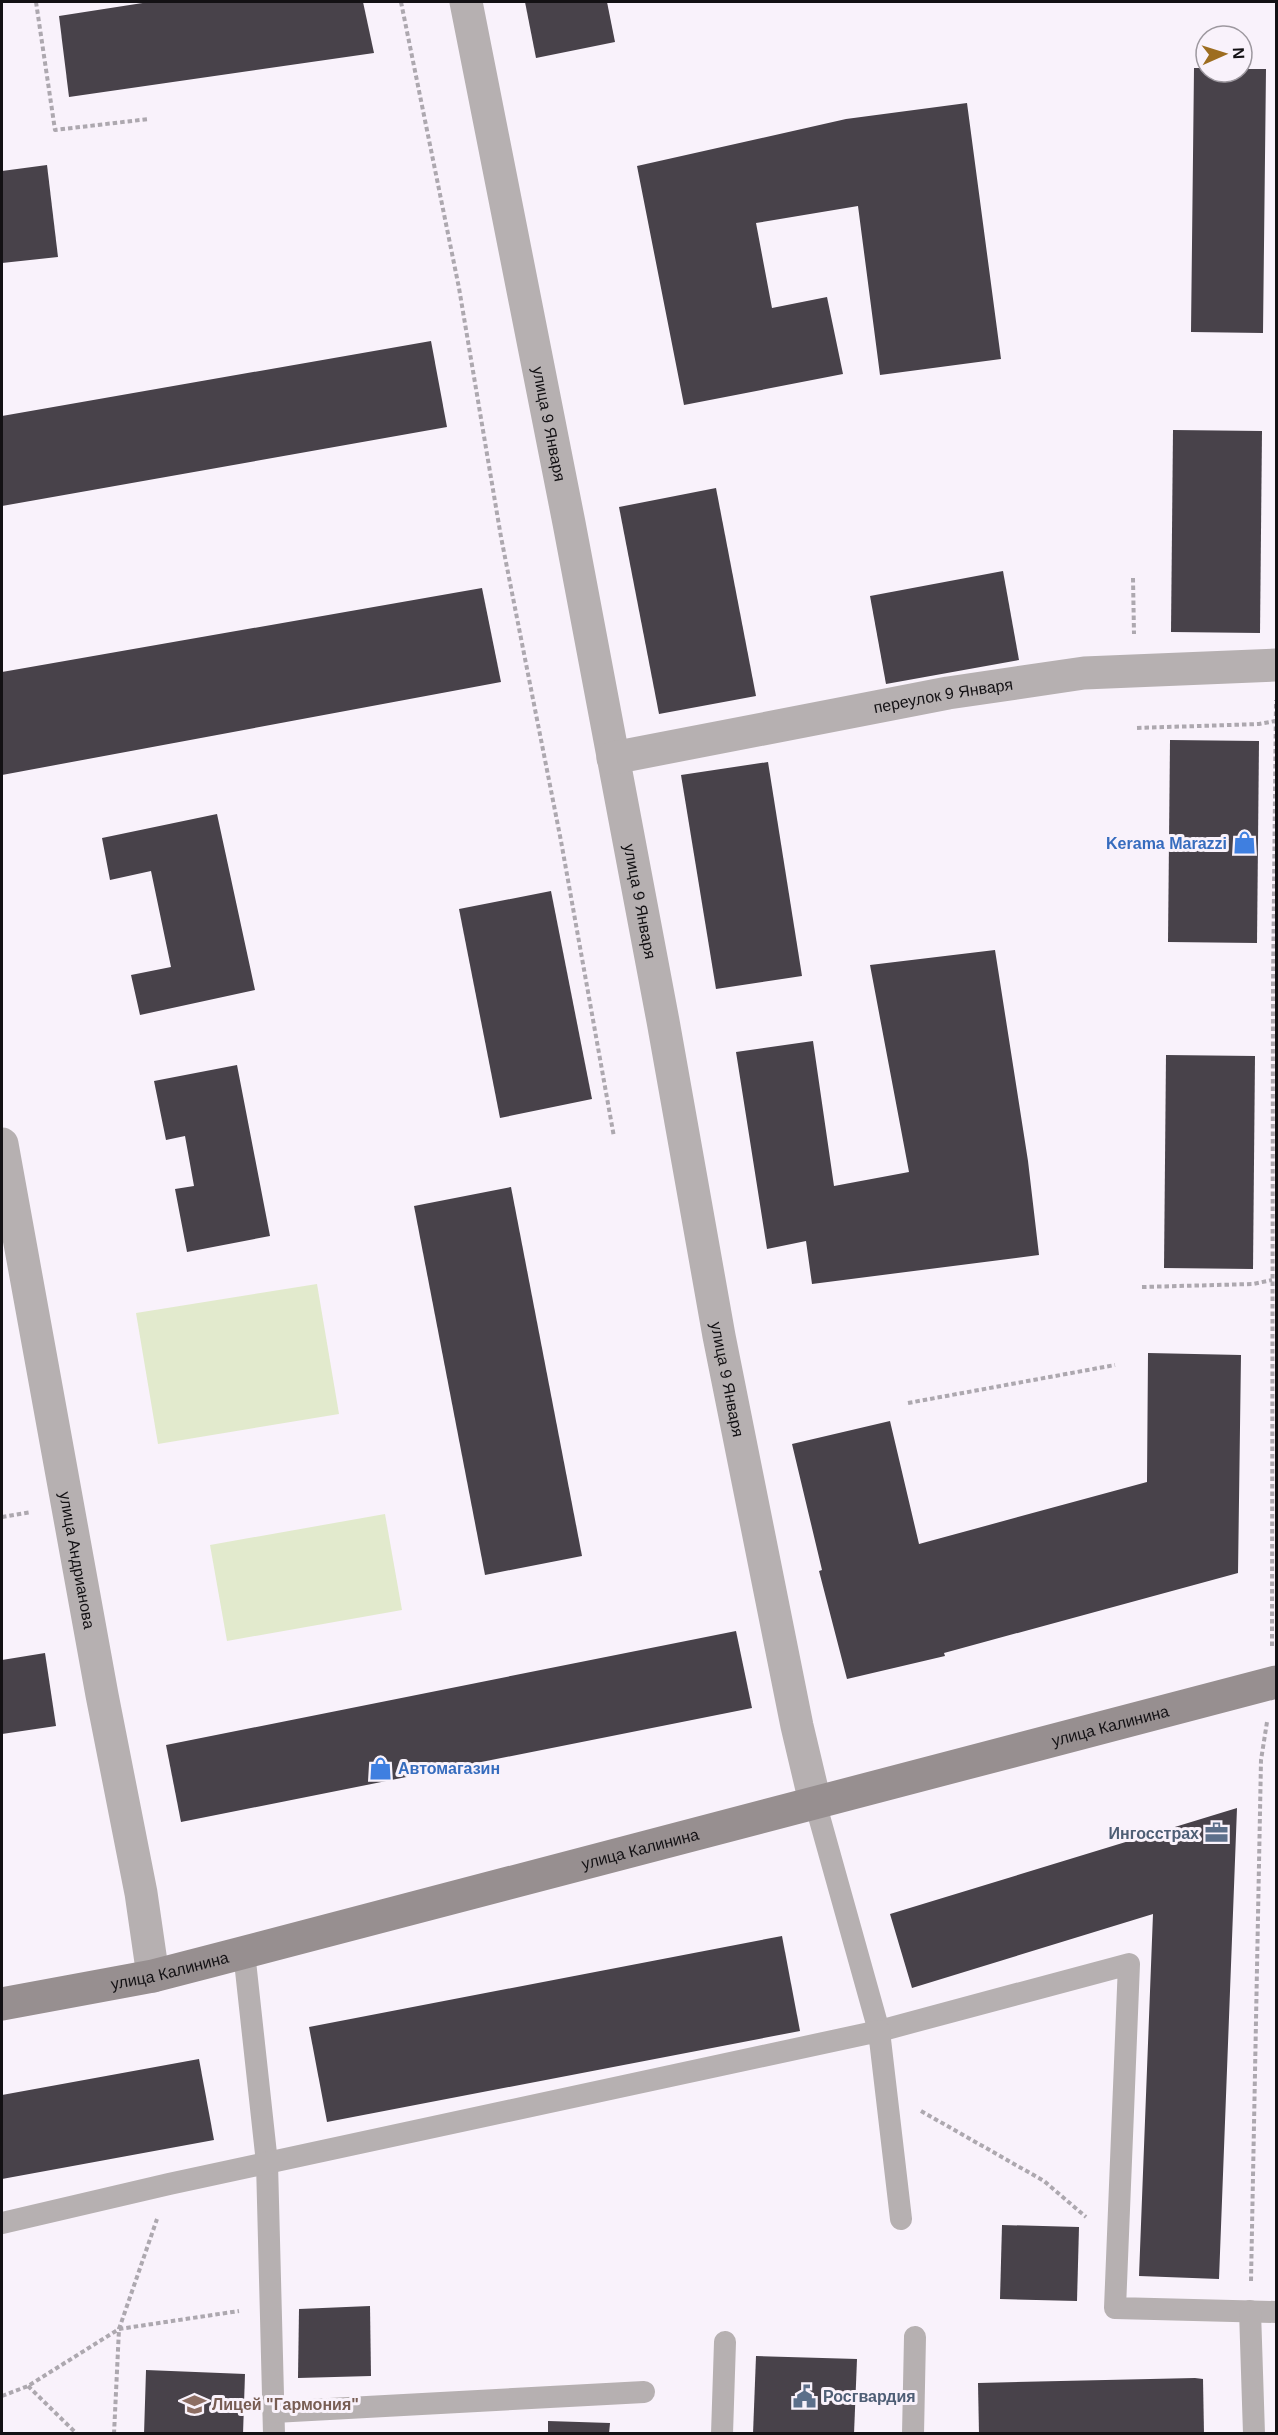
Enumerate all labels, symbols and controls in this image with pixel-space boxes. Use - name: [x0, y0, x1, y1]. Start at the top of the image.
- north arrow: [1194, 24, 1254, 84]
- text: N: [1230, 47, 1247, 59]
- street label: улица 9 Января: [530, 365, 569, 483]
- street label: переулок 9 Января: [872, 675, 1014, 716]
- shop icon: Kerama Marazzi: [1232, 830, 1258, 856]
- place label: Kerama Marazzi: [1106, 835, 1227, 852]
- street label: улица 9 Января: [621, 842, 660, 960]
- street label: улица 9 Января: [708, 1320, 747, 1438]
- street label: улица Андрианова: [57, 1490, 98, 1630]
- street label: улица Калинина: [1050, 1702, 1171, 1749]
- shop icon: Автомагазин: [367, 1755, 393, 1781]
- place label: Автомагазин: [398, 1760, 500, 1777]
- office icon: Ингосстрах: [1204, 1820, 1230, 1846]
- street label: улица Калинина: [580, 1825, 701, 1872]
- place label: Ингосстрах: [1109, 1825, 1199, 1842]
- street label: улица Калинина: [109, 1948, 230, 1992]
- public building icon: Росгвардия: [792, 2383, 818, 2409]
- place label: Росгвардия: [823, 2388, 916, 2405]
- school or university icon: Лицей "Гармония": [181, 2391, 207, 2417]
- place label: Лицей "Гармония": [212, 2396, 359, 2413]

